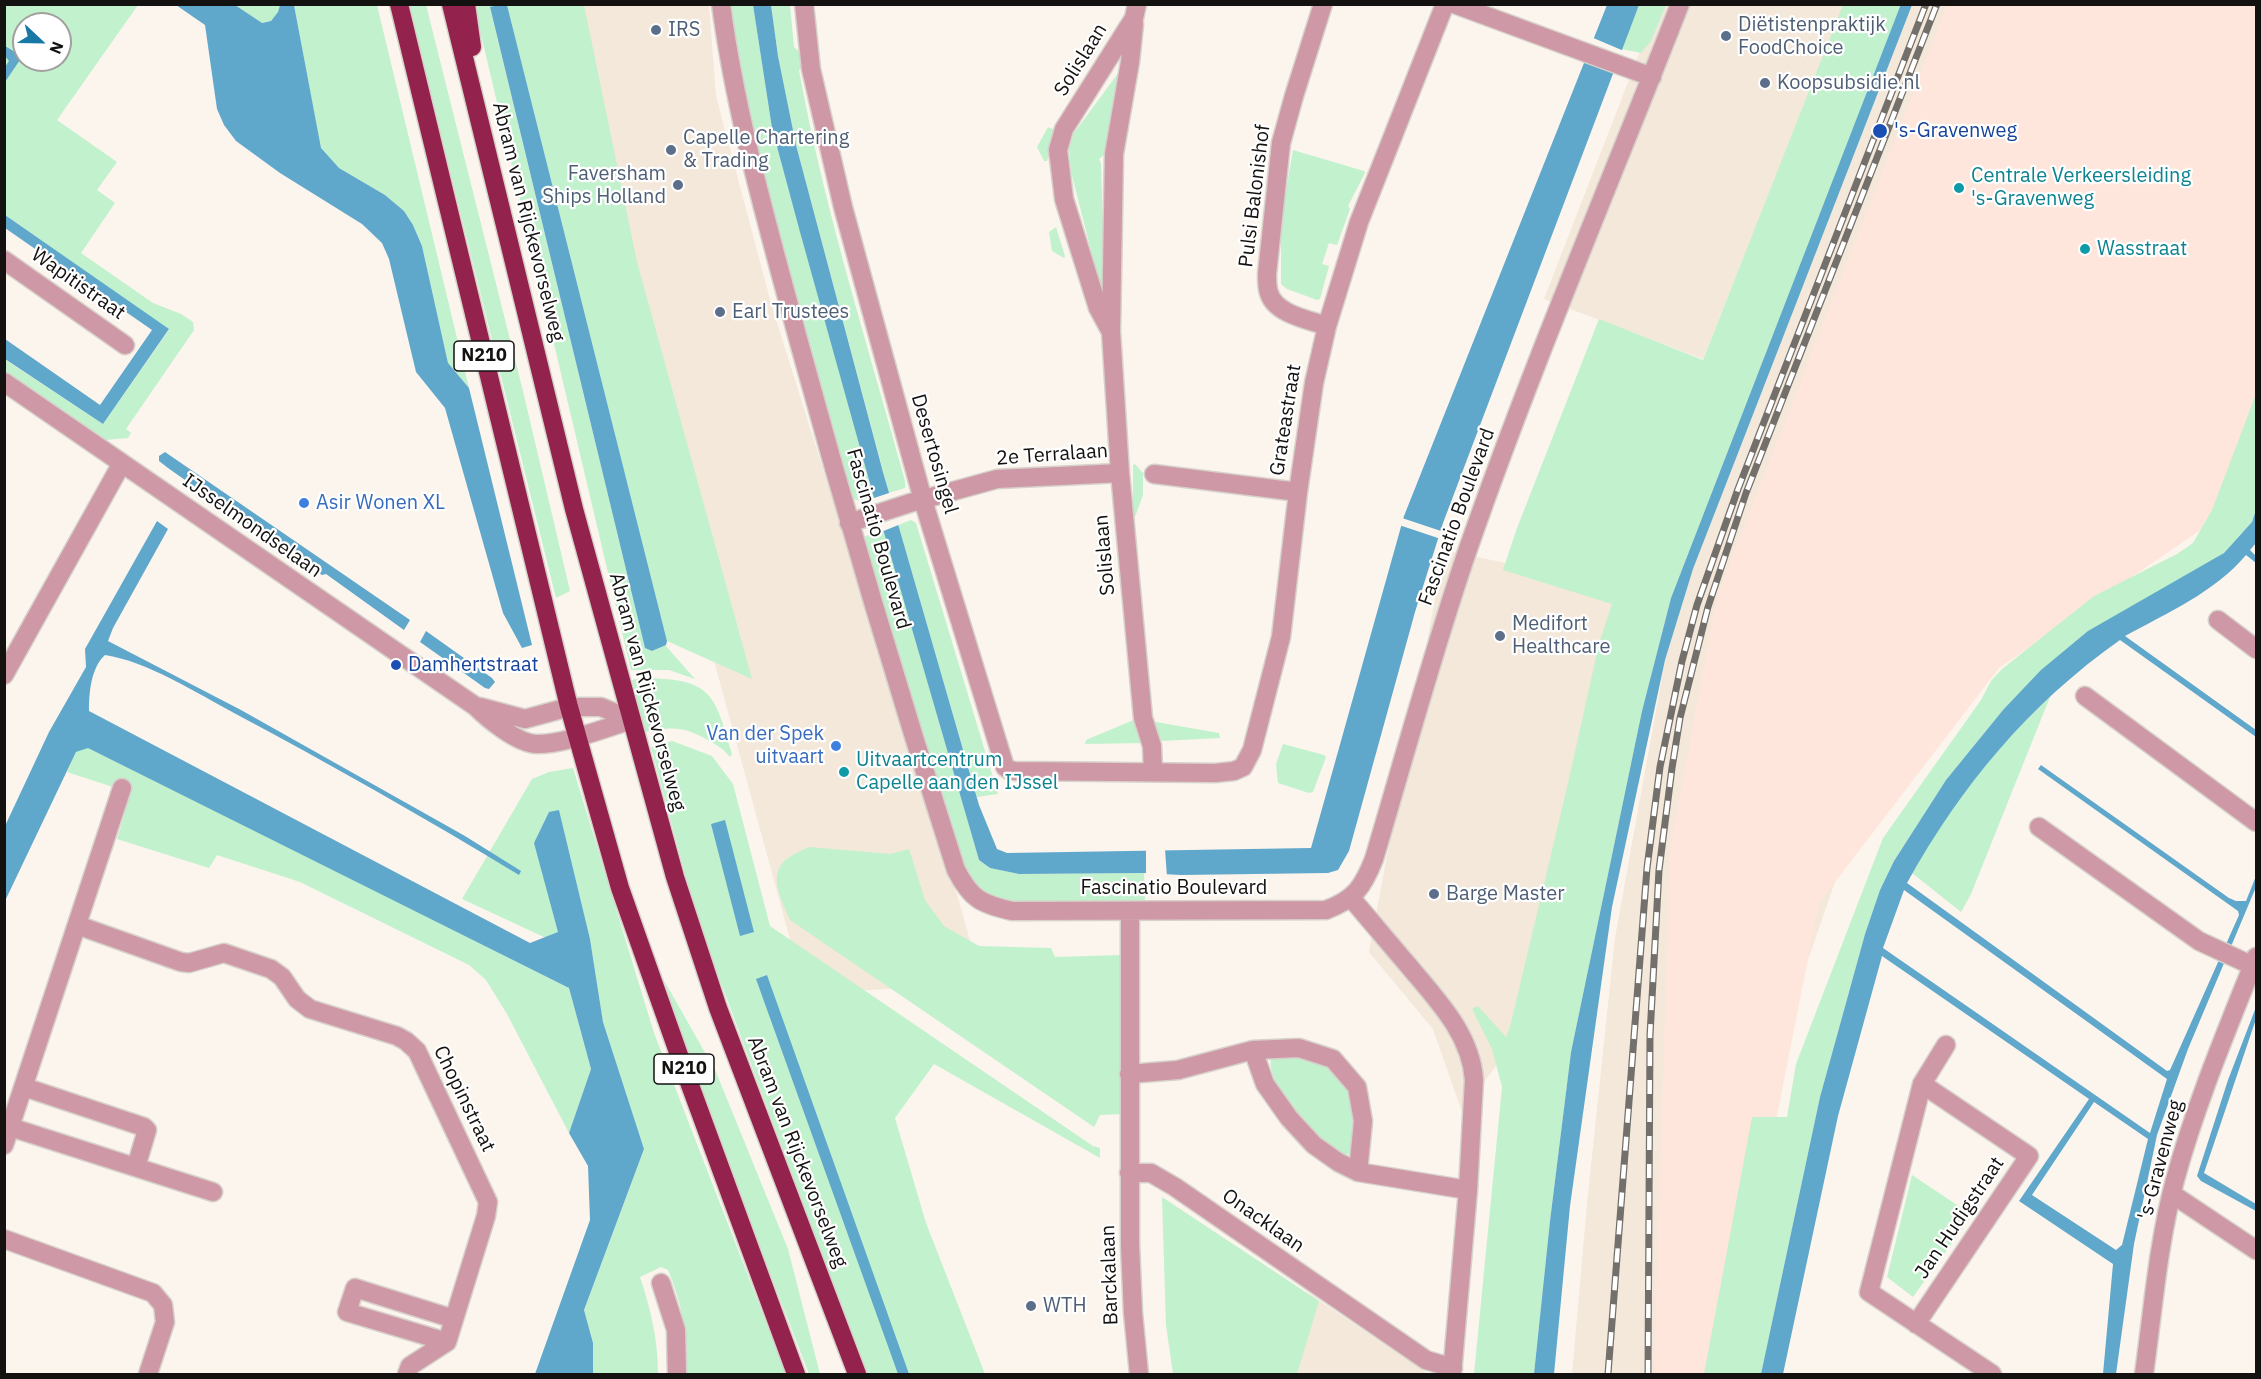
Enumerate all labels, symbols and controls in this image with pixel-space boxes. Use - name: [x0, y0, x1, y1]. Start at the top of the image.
- north arrow: [12, 12, 72, 72]
- place label: Diëtistenpraktijk FoodChoice: [1738, 13, 1886, 60]
- place label: IRS: [668, 18, 700, 42]
- street label: Solislaan: [1049, 19, 1113, 101]
- marker: IRS: [649, 23, 663, 37]
- marker: Diëtistenpraktijk FoodChoice: [1719, 29, 1733, 43]
- text: N: [45, 39, 68, 57]
- place label: Koopsubsidie.nl: [1777, 71, 1920, 95]
- marker: Koopsubsidie.nl: [1758, 76, 1772, 90]
- street label: Abram van Rijckevorselweg: [487, 100, 569, 344]
- place label: 's-Gravenweg: [1894, 119, 2017, 143]
- marker: 's-Gravenweg: [1871, 122, 1889, 140]
- street label: Pulsi Balonishof: [1234, 123, 1276, 269]
- place label: Capelle Chartering & Trading: [683, 126, 849, 173]
- marker: Capelle Chartering & Trading: [664, 143, 678, 157]
- place label: Faversham Ships Holland: [542, 162, 666, 209]
- place label: Centrale Verkeersleiding 's-Gravenweg: [1971, 164, 2191, 211]
- marker: Faversham Ships Holland: [671, 178, 685, 192]
- marker: Centrale Verkeersleiding 's-Gravenweg: [1952, 181, 1966, 195]
- place label: Wasstraat: [2097, 237, 2187, 261]
- marker: Wasstraat: [2078, 242, 2092, 256]
- street label: Wapitistraat: [26, 243, 130, 325]
- place label: Earl Trustees: [732, 300, 849, 324]
- marker: Earl Trustees: [713, 305, 727, 319]
- road number: N210: [454, 341, 514, 371]
- street label: Grateastraat: [1265, 362, 1307, 478]
- street label: Desertosingel: [905, 391, 963, 517]
- street label: Fascinatio Boulevard: [1414, 425, 1500, 609]
- street label: 2e Terralaan: [995, 439, 1109, 471]
- street label: Fascinatio Boulevard: [841, 446, 915, 632]
- street label: IJsselmondselaan: [178, 469, 326, 583]
- place label: Asir Wonen XL: [316, 491, 445, 515]
- marker: Asir Wonen XL: [297, 496, 311, 510]
- street label: Solislaan: [1090, 514, 1120, 596]
- street label: Abram van Rijckevorselweg: [604, 570, 690, 814]
- place label: Medifort Healthcare: [1512, 612, 1610, 659]
- marker: Medifort Healthcare: [1493, 629, 1507, 643]
- place label: Damhertstraat: [408, 653, 539, 677]
- marker: Damhertstraat: [389, 658, 403, 672]
- place label: Van der Spek uitvaart: [706, 722, 824, 769]
- marker: Van der Spek uitvaart: [829, 739, 843, 753]
- place label: Uitvaartcentrum Capelle aan den IJssel: [856, 748, 1058, 795]
- marker: Uitvaartcentrum Capelle aan den IJssel: [837, 765, 851, 779]
- street label: Fascinatio Boulevard: [1081, 876, 1267, 900]
- place label: Barge Master: [1446, 882, 1565, 906]
- marker: Barge Master: [1427, 887, 1441, 901]
- street label: Abram van Rijckevorselweg: [742, 1033, 852, 1271]
- street label: Chopinstraat: [428, 1042, 500, 1156]
- road number: N210: [654, 1054, 714, 1084]
- street label: 's-Gravenweg: [2133, 1097, 2189, 1223]
- street label: Jan Hudigstraat: [1910, 1152, 2010, 1284]
- street label: Onacklaan: [1217, 1184, 1309, 1258]
- street label: Barckalaan: [1096, 1224, 1124, 1326]
- place label: WTH: [1043, 1294, 1087, 1318]
- marker: WTH: [1024, 1299, 1038, 1313]

